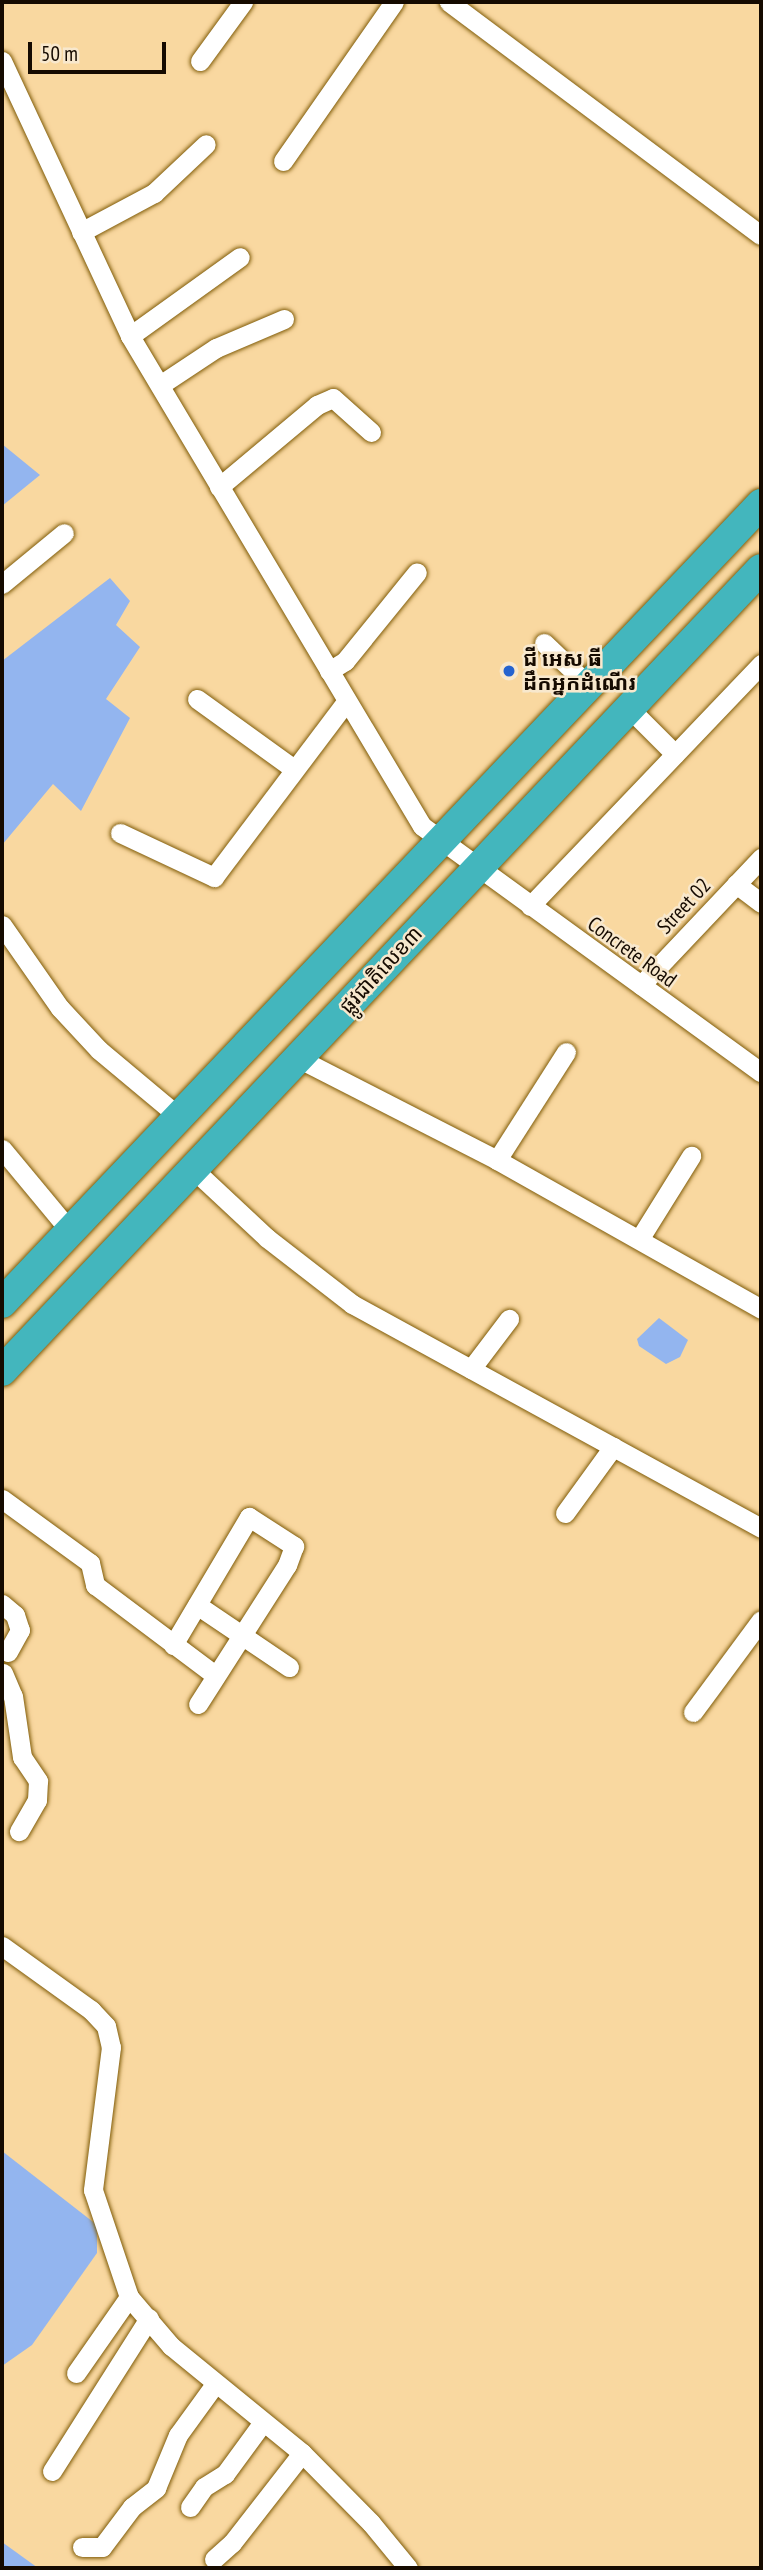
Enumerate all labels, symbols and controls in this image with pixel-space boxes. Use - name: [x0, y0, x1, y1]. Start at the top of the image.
- scale bar: [32, 28, 170, 72]
- text: 50 m: [41, 40, 78, 67]
- place label: ជី អេស ធី ដឹកអ្នកដំណើរ: [523, 646, 636, 696]
- marker: ជី អេស ធី ដឹកអ្នកដំណើរ: [501, 663, 517, 679]
- street label: Street 02: [652, 873, 716, 939]
- street label: Concrete Road: [583, 911, 681, 993]
- street label: ផ្លូវជាតិលេខ៣: [334, 921, 428, 1019]

